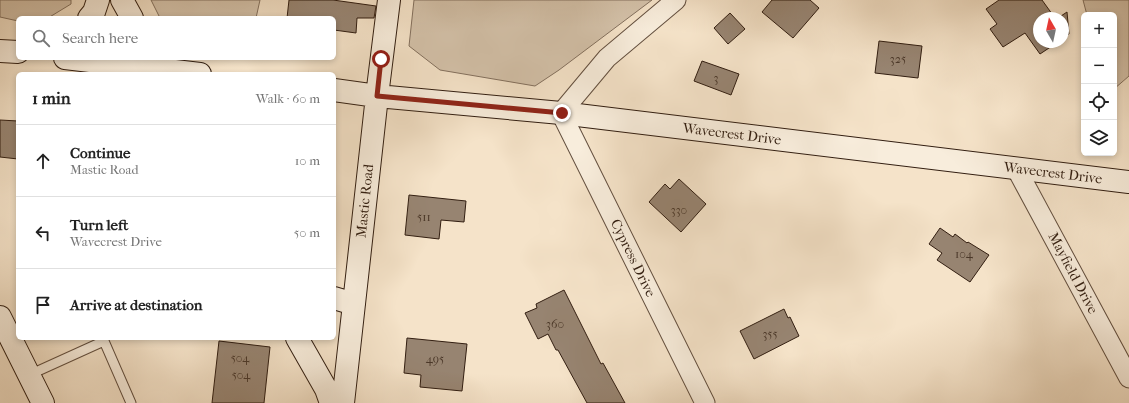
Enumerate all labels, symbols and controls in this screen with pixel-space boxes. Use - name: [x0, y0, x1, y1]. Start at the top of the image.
- north arrow: [1033, 12, 1069, 48]
- map controls: [1081, 12, 1117, 156]
- button: +: [1081, 12, 1117, 48]
- search box: [16, 16, 336, 60]
- icon: search: [30, 27, 52, 49]
- text: Search here: [62, 29, 138, 47]
- button: −: [1081, 48, 1117, 84]
- route start: [372, 50, 390, 68]
- house number: 325: [890, 52, 906, 66]
- house number: 3: [714, 71, 719, 85]
- button: locate: [1081, 84, 1117, 120]
- text: 1 min: [32, 88, 71, 108]
- text: Walk · 60 m: [256, 91, 320, 106]
- route end: [553, 104, 571, 122]
- street label: Wavecrest Drive: [681, 119, 782, 148]
- button: layers: [1081, 120, 1117, 156]
- text: Continue: [70, 144, 130, 162]
- icon: ahead: [32, 150, 54, 172]
- text: 10 m: [295, 153, 320, 168]
- street label: Wavecrest Drive: [1002, 158, 1103, 187]
- text: Mastic Road: [70, 162, 139, 177]
- street label: Mastic Road: [353, 163, 377, 239]
- house number: 330: [671, 203, 687, 217]
- house number: 511: [417, 210, 431, 224]
- text: Turn left: [70, 216, 128, 234]
- street label: Cypress Drive: [607, 216, 659, 300]
- icon: left: [32, 222, 54, 244]
- text: 50 m: [294, 225, 320, 240]
- street label: Mayfield Drive: [1044, 229, 1102, 317]
- text: Wavecrest Drive: [70, 234, 162, 249]
- house number: 104: [955, 247, 974, 261]
- icon: arrive: [32, 294, 54, 316]
- text: Arrive at destination: [70, 296, 202, 314]
- house number: 360: [546, 317, 564, 331]
- house number: 355: [762, 327, 778, 341]
- house number: 504: [231, 351, 250, 365]
- house number: 495: [426, 352, 444, 366]
- house number: 504: [232, 368, 251, 382]

